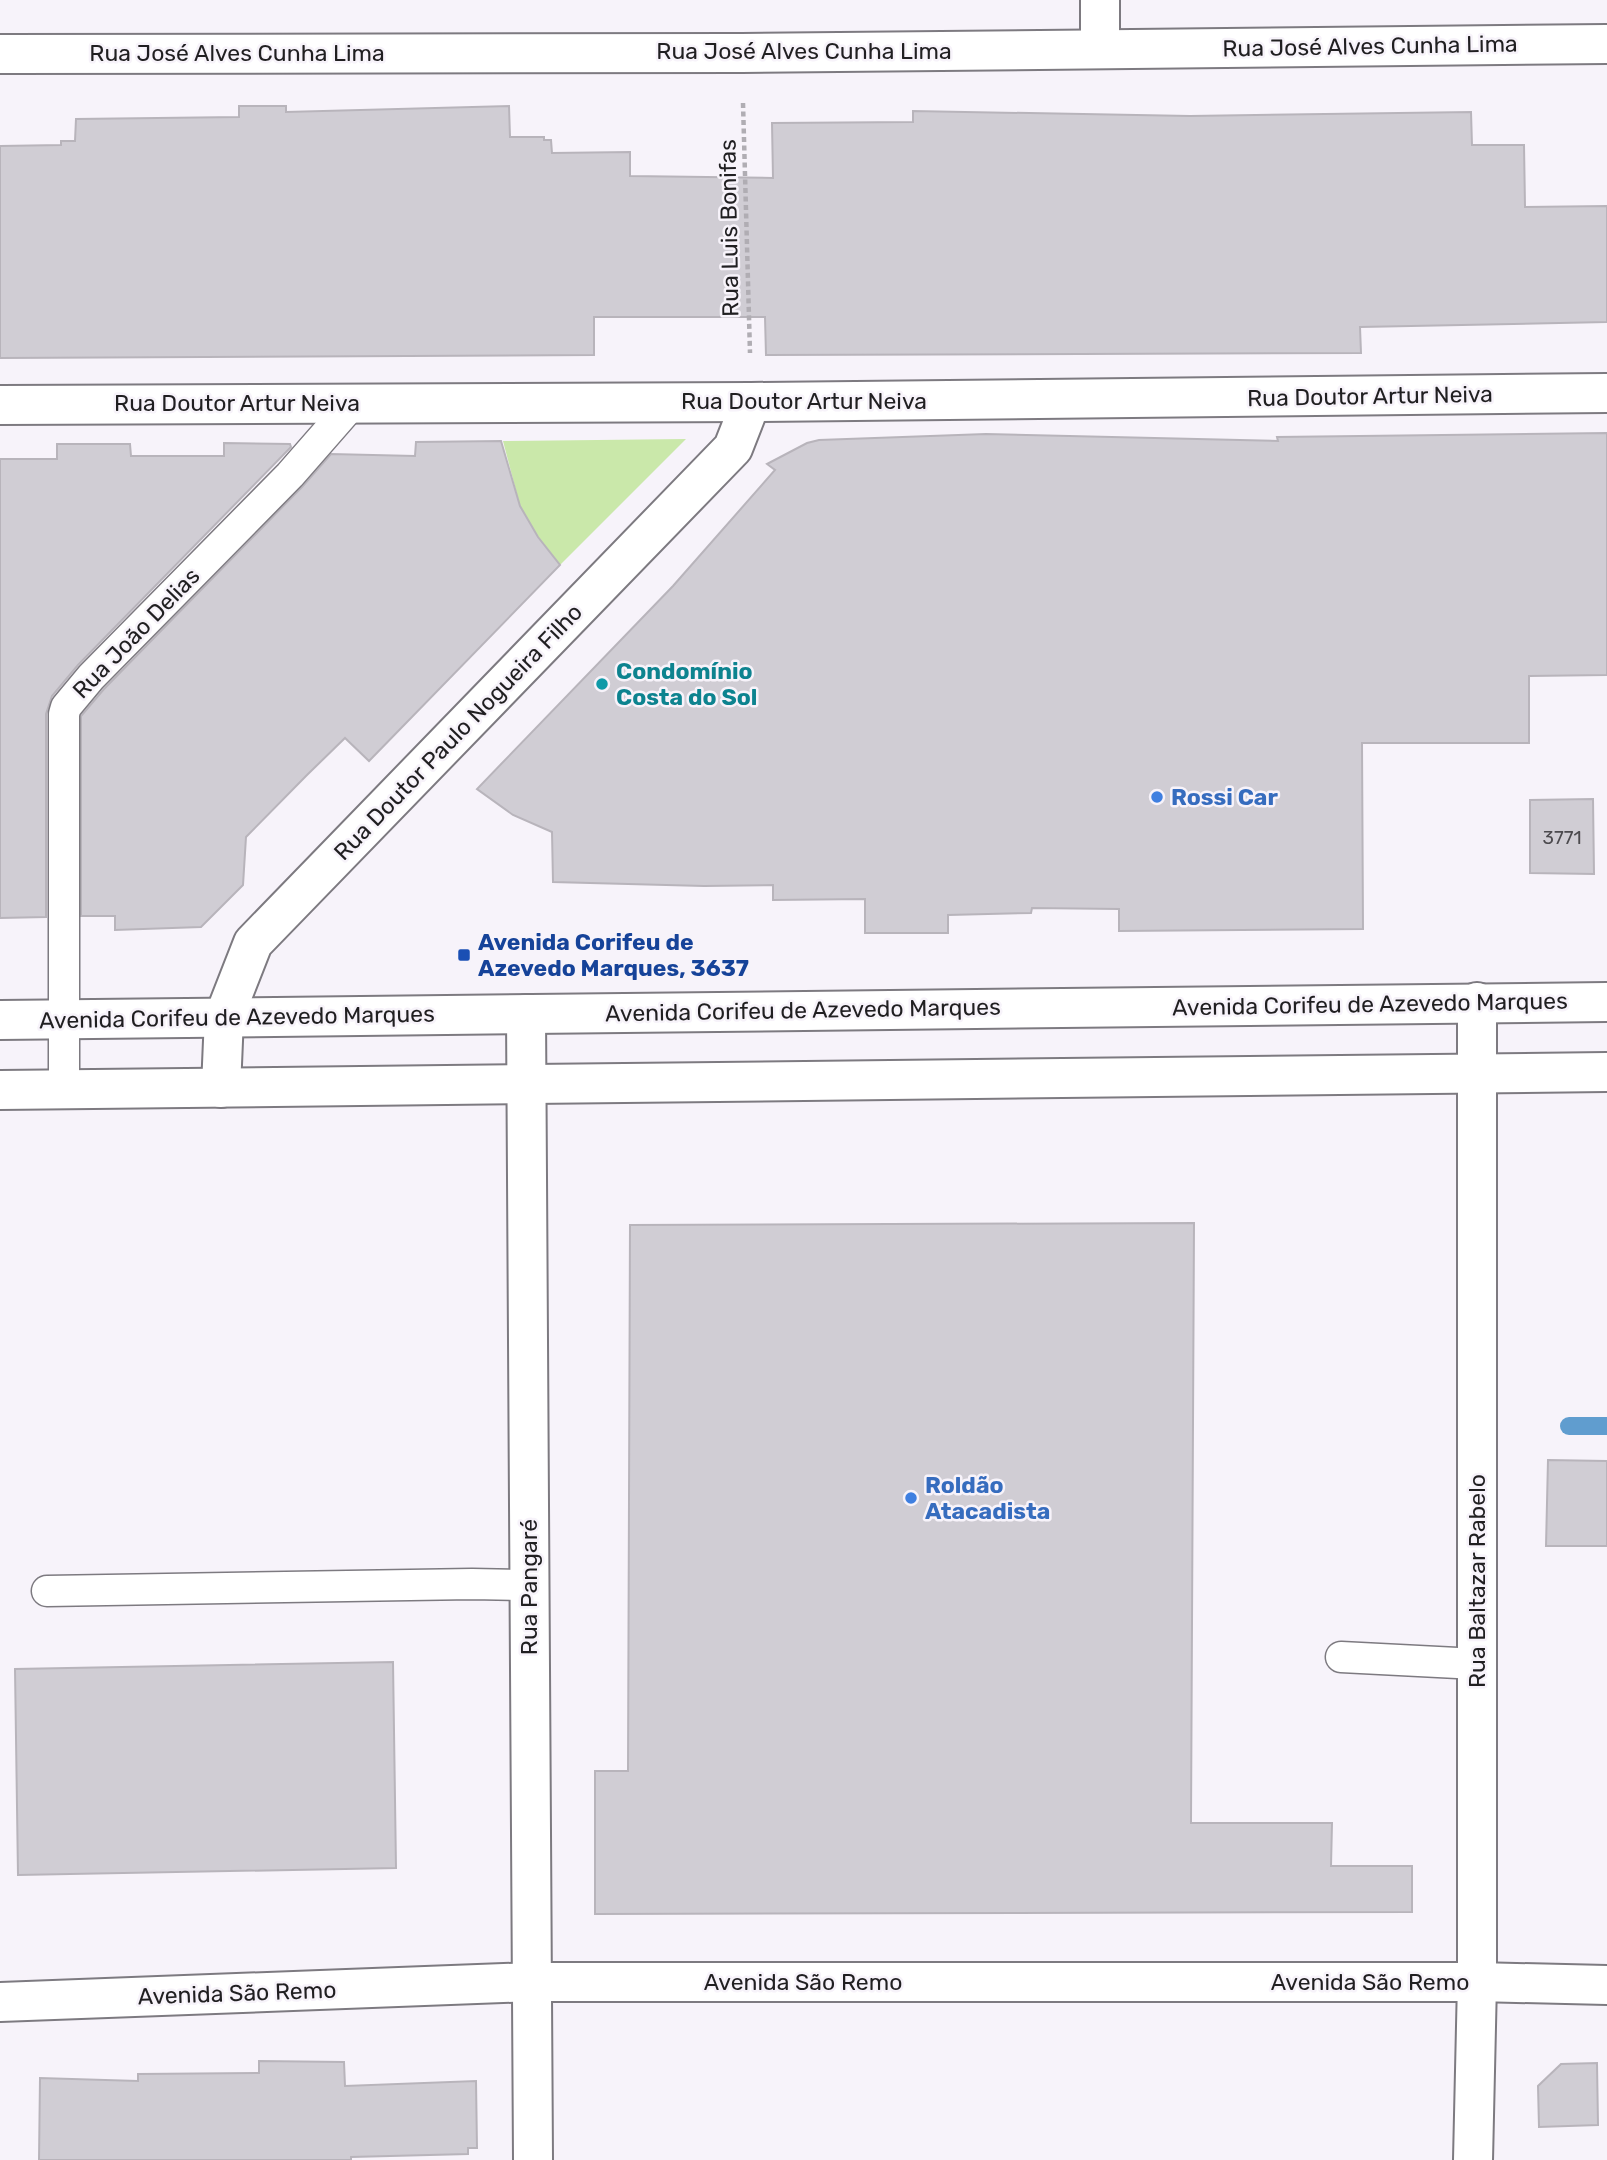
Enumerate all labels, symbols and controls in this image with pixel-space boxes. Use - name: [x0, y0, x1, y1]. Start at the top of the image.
- street label: Rua José Alves Cunha Lima: [1222, 29, 1518, 63]
- street label: Rua José Alves Cunha Lima: [656, 37, 952, 65]
- street label: Rua José Alves Cunha Lima: [89, 39, 385, 67]
- street label: Rua Luis Bonifas: [713, 139, 745, 317]
- street label: Rua Doutor Artur Neiva: [1247, 380, 1493, 412]
- street label: Rua Doutor Artur Neiva: [681, 387, 927, 415]
- street label: Rua Doutor Artur Neiva: [114, 389, 360, 417]
- street label: Rua João Delias: [67, 562, 205, 704]
- street label: Rua Doutor Paulo Nogueira Filho: [328, 598, 588, 866]
- place label: Condomínio Costa do Sol: [616, 657, 757, 711]
- marker: Condomínio Costa do Sol: [594, 676, 610, 692]
- place label: Rossi Car: [1171, 783, 1278, 811]
- marker: Rossi Car: [1149, 789, 1165, 805]
- house number: 3771: [1542, 826, 1582, 849]
- place label: Avenida Corifeu de Azevedo Marques, 3637: [478, 928, 749, 982]
- marker: Avenida Corifeu de Azevedo Marques, 3637: [456, 947, 472, 963]
- street label: Avenida Corifeu de Azevedo Marques: [1172, 987, 1568, 1021]
- street label: Avenida Corifeu de Azevedo Marques: [605, 993, 1001, 1027]
- street label: Avenida Corifeu de Azevedo Marques: [39, 1000, 435, 1034]
- place label: Roldão Atacadista: [925, 1471, 1050, 1525]
- street label: Rua Baltazar Rabelo: [1463, 1474, 1491, 1688]
- marker: Roldão Atacadista: [903, 1490, 919, 1506]
- street label: Rua Pangaré: [515, 1519, 543, 1655]
- street label: Avenida São Remo: [704, 1968, 902, 1996]
- street label: Avenida São Remo: [1271, 1968, 1469, 1996]
- street label: Avenida São Remo: [137, 1976, 337, 2010]

